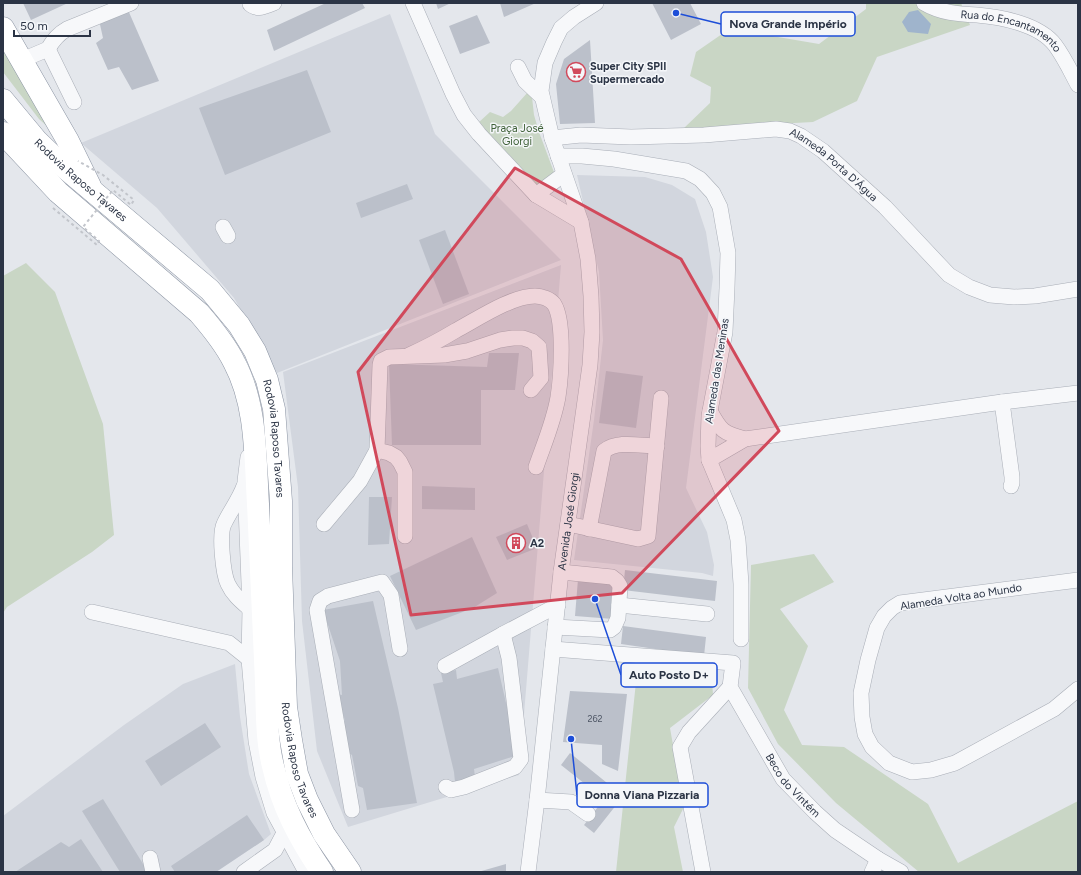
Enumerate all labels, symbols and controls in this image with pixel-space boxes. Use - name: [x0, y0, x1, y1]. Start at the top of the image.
- street label: Rua do Encantamento: [960, 7, 1064, 54]
- scale bar: [14, 12, 90, 38]
- callout: Nova Grande Império: [721, 12, 855, 36]
- text: Nova Grande Império: [729, 17, 847, 31]
- text: 50 m: [20, 19, 48, 33]
- place label: Super City SPII Supermercado: [590, 60, 666, 86]
- supermarket icon: Super City SPII Supermercado: [565, 61, 587, 83]
- park label: Praça José Giorgi: [490, 122, 544, 148]
- street label: Alameda Porta D'Água: [788, 125, 881, 204]
- street label: Rodovia Raposo Tavares: [32, 136, 130, 224]
- street label: Alameda das Meninas: [702, 317, 732, 425]
- street label: Rodovia Raposo Tavares: [261, 378, 287, 498]
- street label: Avenida José Giorgi: [555, 472, 581, 571]
- building icon: A2: [505, 532, 527, 554]
- place label: A2: [530, 537, 544, 550]
- street label: Alameda Volta ao Mundo: [899, 581, 1023, 613]
- callout: Auto Posto D+: [621, 663, 717, 687]
- text: Auto Posto D+: [629, 668, 709, 682]
- street label: Rodovia Raposo Tavares: [279, 702, 321, 820]
- house number: 262: [587, 713, 603, 724]
- street label: Beco do Vintém: [763, 751, 823, 820]
- callout: Donna Viana Pizzaria: [577, 783, 708, 807]
- text: Donna Viana Pizzaria: [585, 788, 699, 802]

